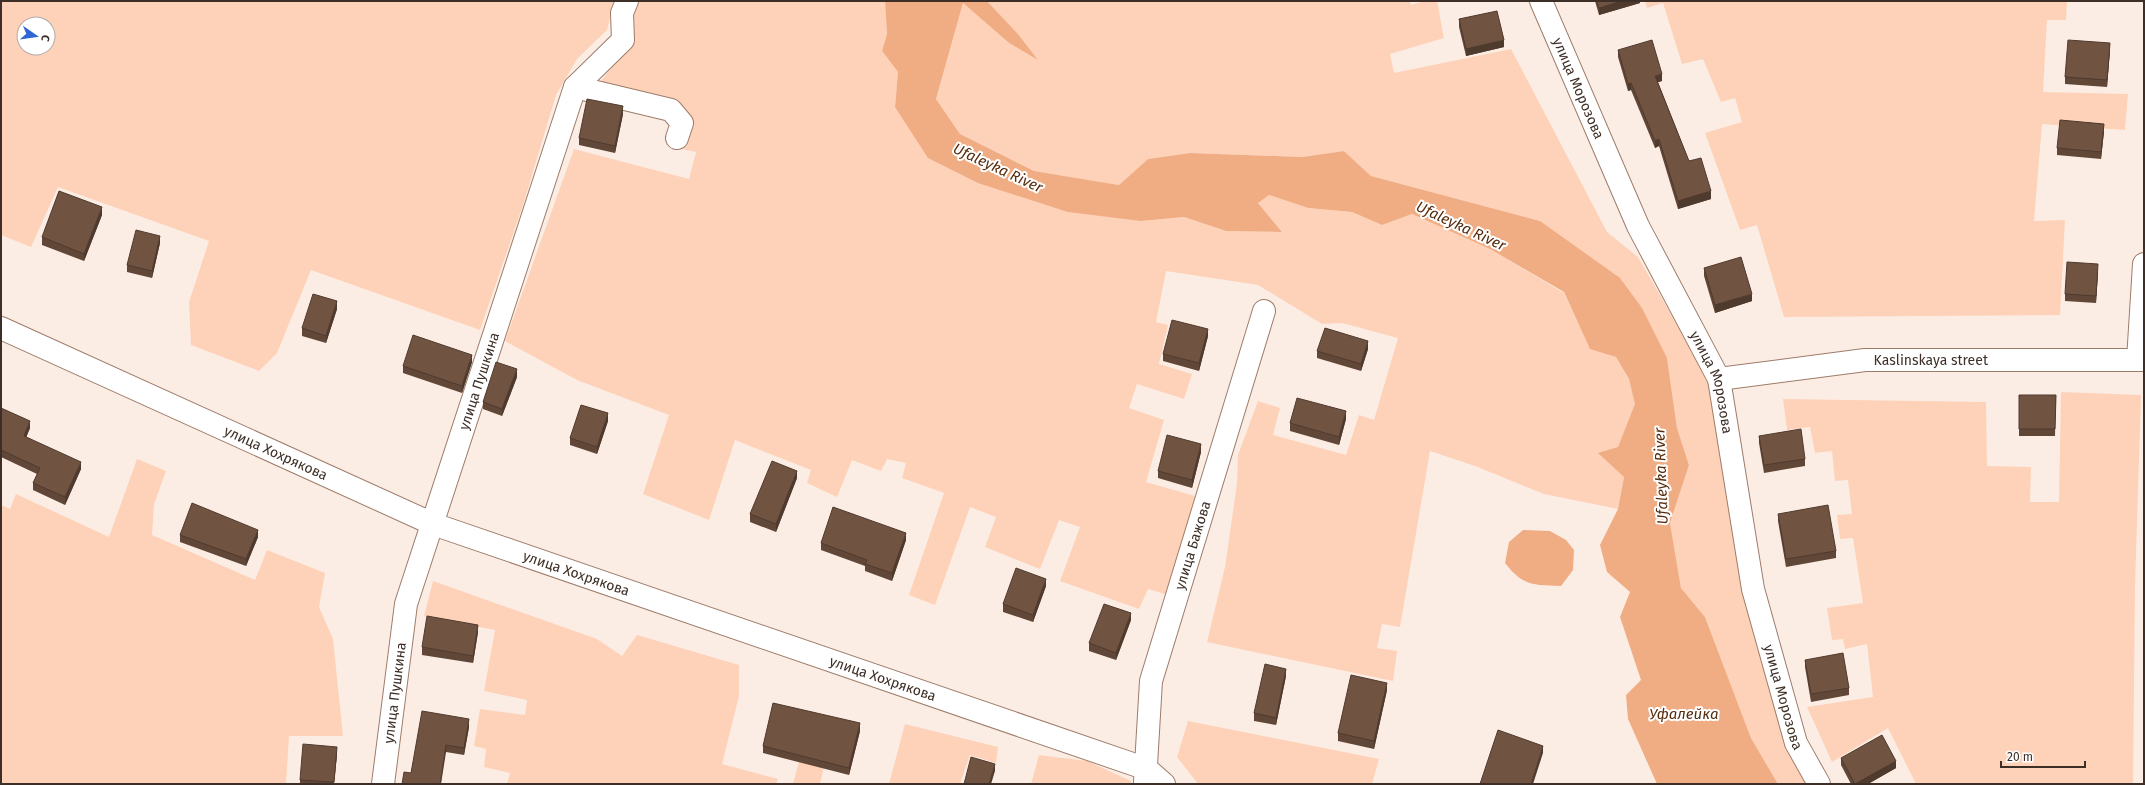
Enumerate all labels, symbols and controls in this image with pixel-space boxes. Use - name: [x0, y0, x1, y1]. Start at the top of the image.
- north arrow: [16, 16, 56, 56]
- text: С: [38, 34, 52, 43]
- street label: улица Морозова: [1549, 35, 1608, 141]
- water label: Ufaleyka River: [950, 139, 1047, 197]
- water label: Ufaleyka River: [1413, 197, 1510, 255]
- street label: улица Морозова: [1686, 328, 1736, 435]
- street label: улица Пушкина: [455, 330, 503, 432]
- street label: Kaslinskaya street: [1874, 352, 1989, 369]
- street label: улица Хохрякова: [222, 422, 330, 484]
- water label: Ufaleyka River: [1650, 426, 1672, 525]
- street label: улица Бажова: [1171, 499, 1214, 592]
- street label: улица Хохрякова: [521, 547, 632, 599]
- street label: улица Пушкина: [380, 641, 410, 744]
- street label: улица Морозова: [1760, 642, 1807, 753]
- street label: улица Хохрякова: [827, 652, 938, 705]
- water label: Уфалейка: [1649, 705, 1719, 723]
- scale bar: [2001, 743, 2085, 769]
- text: 20 m: [2007, 750, 2033, 764]

